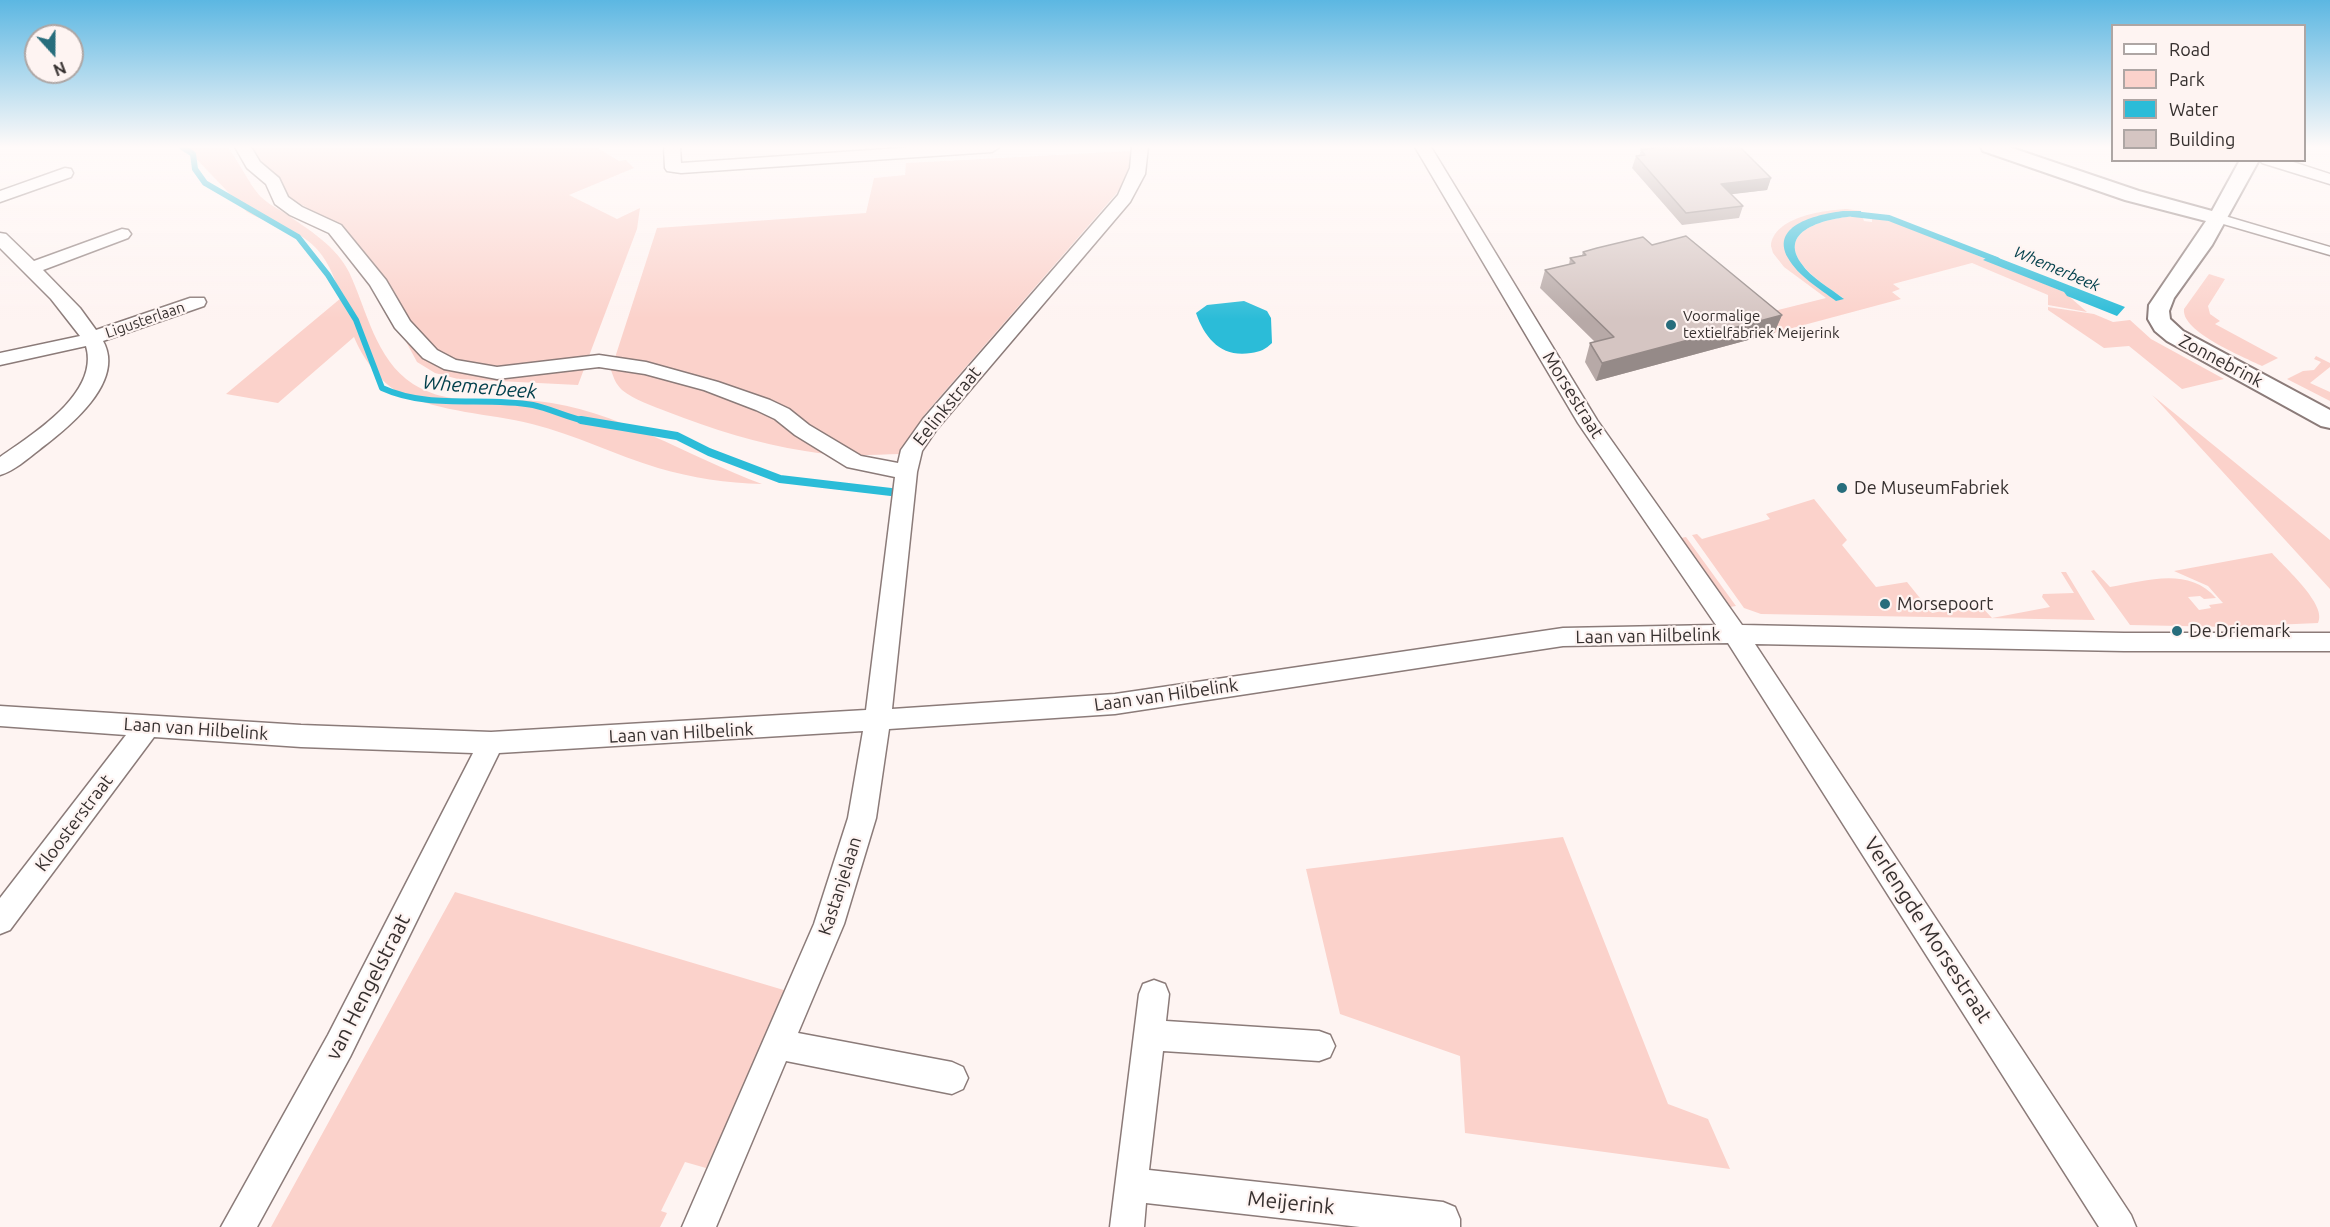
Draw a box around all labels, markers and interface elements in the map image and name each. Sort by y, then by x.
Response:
north arrow [24,24,84,84]
legend [2111,24,2306,162]
text: Road [2169,39,2211,59]
text: N [51,58,69,79]
text: Park [2169,69,2205,89]
text: Water [2169,99,2218,119]
text: Building [2169,129,2235,149]
water label: Whemerbeek [2011,242,2103,296]
street label: Ligusterlaan [103,298,187,342]
place label: Voormalige textielfabriek Meijerink [1683,307,1840,342]
marker: Voormalige textielfabriek Meijerink [1664,318,1678,332]
street label: Zonnebrink [2175,330,2267,392]
street label: Morsestraat [1538,348,1608,442]
street label: Eelinkstraat [908,362,986,450]
water label: Whemerbeek [422,370,538,404]
place label: De MuseumFabriek [1854,477,2009,499]
marker: De MuseumFabriek [1835,481,1849,495]
place label: Morsepoort [1897,593,1993,615]
marker: Morsepoort [1878,597,1892,611]
place label: De Driemark [2189,620,2290,642]
street label: Laan van Hilbelink [1575,624,1721,648]
marker: De Driemark [2170,624,2184,638]
street label: Laan van Hilbelink [1093,674,1239,716]
street label: Laan van Hilbelink [123,713,269,745]
street label: Laan van Hilbelink [608,718,754,748]
street label: Kloosterstraat [31,770,117,876]
street label: Verlengde Morsestraat [1859,832,1997,1028]
street label: Kastanjelaan [814,834,866,938]
street label: van Hengelstraat [320,910,416,1064]
street label: Meijerink [1246,1186,1336,1220]

